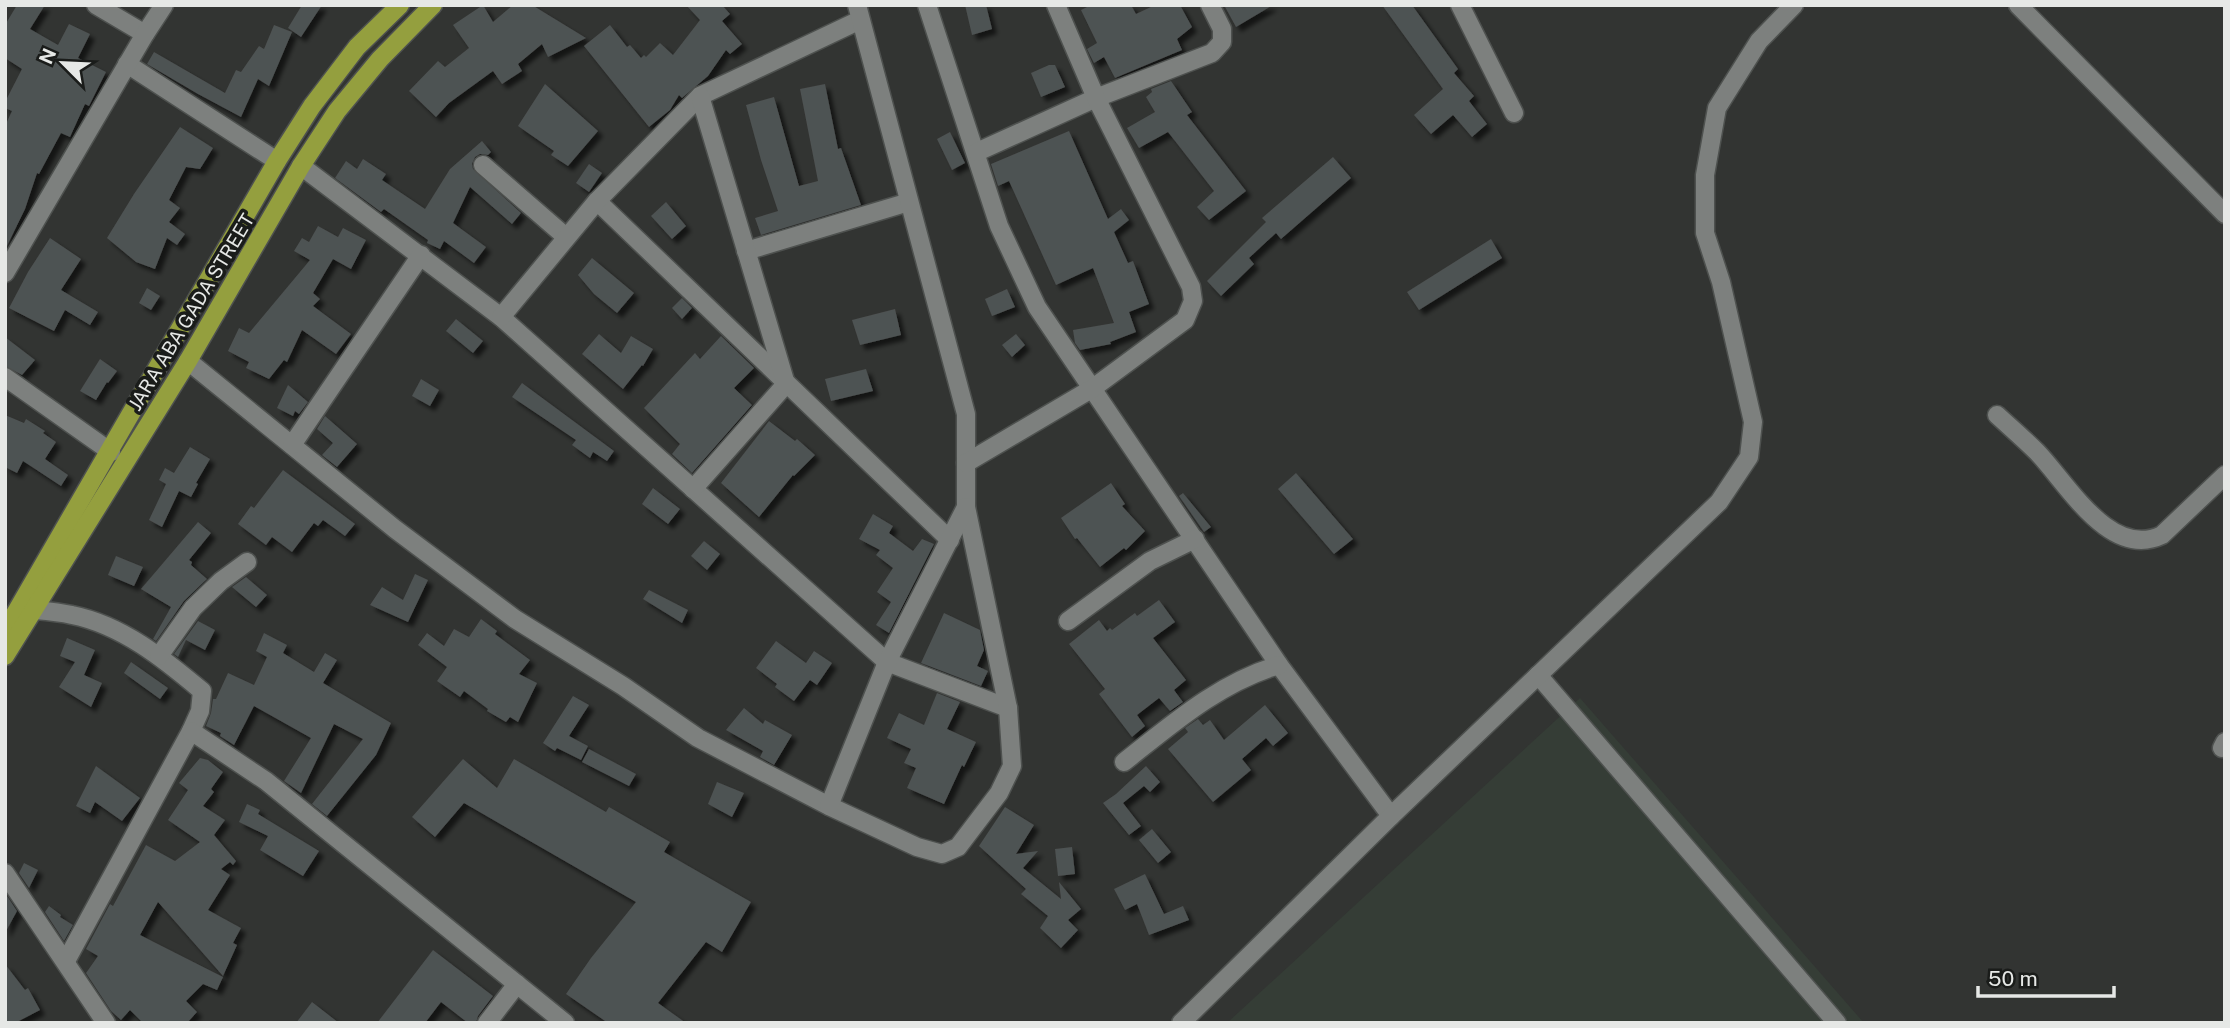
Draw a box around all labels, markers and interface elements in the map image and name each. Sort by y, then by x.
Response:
north arrow [28,28,98,98]
text: N [34,45,61,67]
street label: JARA ABA GADA STREET [123,210,259,414]
scale bar [1978,954,2114,998]
text: 50 m [1988,966,2038,991]

